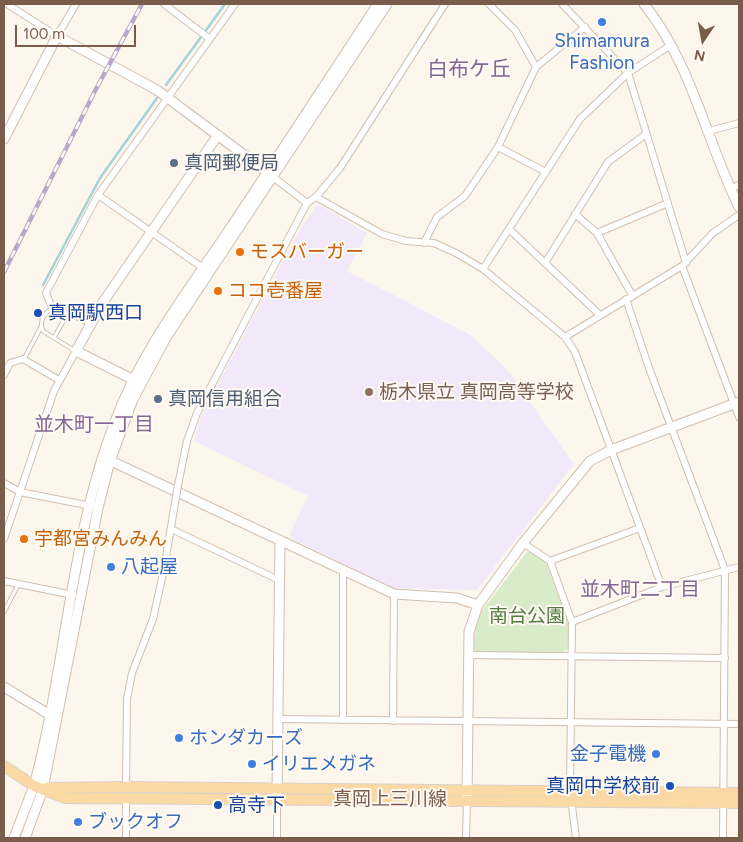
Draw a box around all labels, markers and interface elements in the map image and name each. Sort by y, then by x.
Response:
scale bar [18,15,139,47]
north arrow [678,15,728,65]
marker: Shimamura Fashion [596,16,608,28]
text: 100 m [23,25,65,43]
place label: Shimamura Fashion [554,30,650,74]
text: N [693,46,707,65]
district label: 白布ケ丘 [427,57,511,83]
place label: 真岡郵便局 [184,152,279,174]
marker: 真岡郵便局 [168,157,180,169]
place label: モスバーガー [250,241,364,263]
marker: モスバーガー [234,246,246,258]
place label: ココ壱番屋 [228,280,323,302]
marker: ココ壱番屋 [212,285,224,297]
place label: 真岡駅西口 [48,302,143,324]
marker: 真岡駅西口 [32,307,44,319]
place label: 栃木県立 真岡高等学校 [379,381,574,403]
marker: 栃木県立 真岡高等学校 [363,386,375,398]
place label: 真岡信用組合 [168,388,282,410]
marker: 真岡信用組合 [152,393,164,405]
district label: 並木町一丁目 [34,413,154,437]
place label: 宇都宮みんみん [34,528,167,550]
marker: 宇都宮みんみん [18,533,30,545]
place label: 八起屋 [121,556,178,578]
marker: 八起屋 [105,561,117,573]
district label: 並木町二丁目 [580,578,700,602]
park label: 南台公園 [489,605,565,627]
place label: ホンダカーズ [189,727,303,749]
marker: ホンダカーズ [173,732,185,744]
place label: 金子電機 [570,743,646,765]
marker: 金子電機 [650,748,662,760]
place label: イリエメガネ [262,753,376,775]
marker: イリエメガネ [246,758,258,770]
place label: 真岡中学校前 [546,775,660,797]
marker: 真岡中学校前 [664,780,676,792]
street label: 真岡上三川線 [333,788,447,810]
place label: 高寺下 [228,794,285,816]
marker: 高寺下 [212,799,224,811]
place label: ブックオフ [88,811,183,833]
marker: ブックオフ [72,816,84,828]

